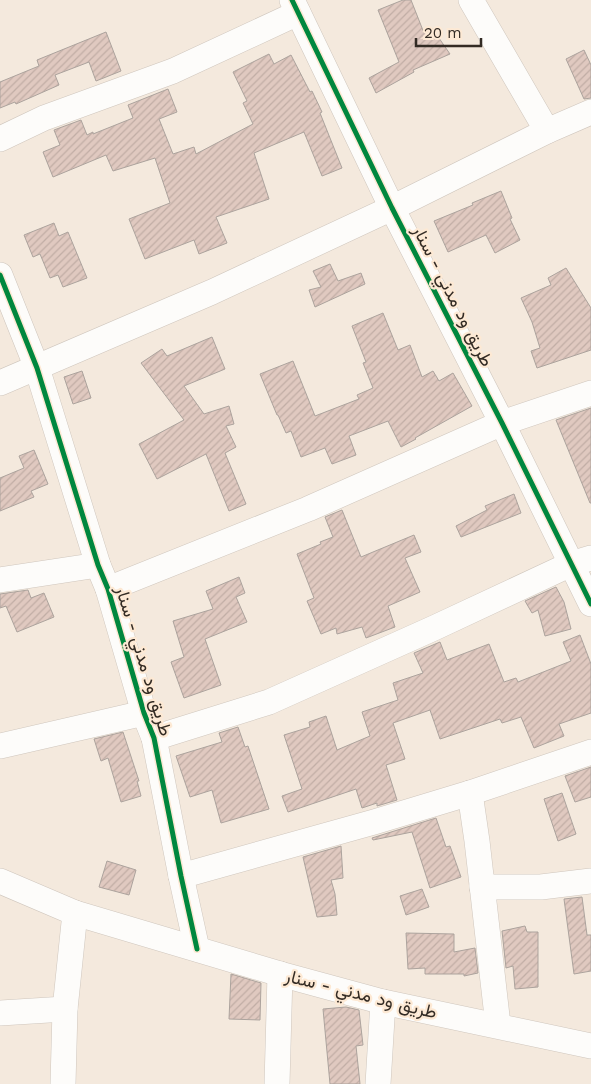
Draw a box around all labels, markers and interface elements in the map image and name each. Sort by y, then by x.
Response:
scale bar [416,15,481,47]
text: 20 m [424,24,462,42]
street label: طريق ود مدني - سنار [404,221,498,372]
street label: طريق ود مدني - سنار [107,582,177,740]
street label: طريق ود مدني - سنار [281,964,439,1027]

